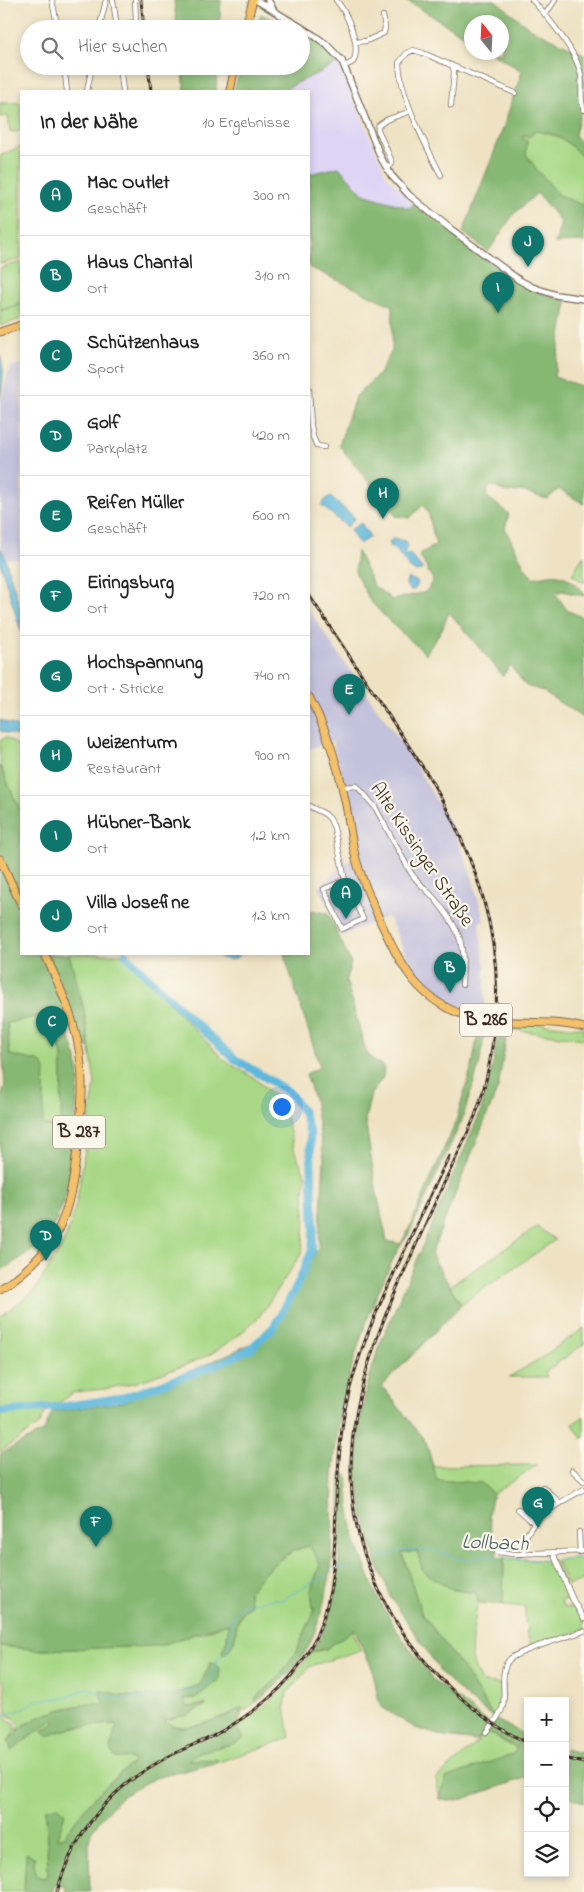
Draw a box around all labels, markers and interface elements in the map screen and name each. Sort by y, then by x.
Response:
north arrow [464,15,509,60]
search box [20,20,310,75]
icon: search [38,34,66,62]
text: Hier suchen [78,34,167,61]
text: In der Nähe [40,108,138,138]
text: 10 Ergebnisse [202,111,290,135]
text: Mac Outlet [87,170,170,197]
text: A [51,184,61,208]
text: 300 m [253,184,290,208]
text: Geschäft [87,197,147,221]
pin: J [512,226,544,267]
text: Haus Chantal [87,250,192,277]
text: B [51,264,61,288]
text: 310 m [255,264,290,288]
pin: I [482,272,514,313]
text: Ort [87,277,108,301]
text: Schützenhaus [87,330,199,357]
text: C [52,344,60,368]
text: 360 m [253,344,290,368]
text: Sport [87,357,125,381]
text: Golf [87,410,120,437]
text: D [50,424,62,448]
text: 420 m [252,424,290,448]
text: Parkplatz [87,437,148,461]
pin: H [367,478,399,519]
text: Reifen Müller [87,490,184,517]
text: E [51,504,61,528]
text: 600 m [253,504,290,528]
text: Geschäft [87,517,147,541]
text: Eiringsburg [87,570,174,597]
text: F [51,584,61,608]
text: 720 m [252,584,290,608]
text: Ort [87,597,108,621]
text: Hochspannung [87,650,203,677]
text: G [51,664,61,688]
text: 740 m [253,664,290,688]
pin: E [333,674,365,715]
text: Ort · Stricke [87,677,164,701]
text: Weizenturm [87,730,177,757]
text: H [51,744,61,768]
text: 900 m [255,744,290,768]
text: Restaurant [87,757,161,781]
street label: Alte Kissinger Straße [361,777,480,934]
text: Hübner-Bank [87,810,191,837]
text: I [54,824,58,848]
text: 1.2 km [250,824,290,848]
text: Ort [87,837,108,861]
pin: A [330,878,362,919]
text: Villa Josefine [87,890,189,917]
text: J [52,904,60,928]
text: 1.3 km [252,904,290,928]
text: Ort [87,917,108,941]
pin: B [434,952,466,993]
road number: B 286 [460,1004,512,1036]
pin: C [36,1006,68,1047]
your location [269,1094,295,1120]
road number: B 287 [53,1116,105,1148]
pin: D [30,1220,62,1261]
pin: G [522,1487,554,1528]
pin: F [80,1506,112,1547]
water label: Lollbach [461,1528,530,1560]
map controls [524,1697,569,1877]
button: + [524,1697,569,1742]
button: − [524,1742,569,1787]
button: locate [524,1787,569,1832]
button: layers [524,1832,569,1877]

